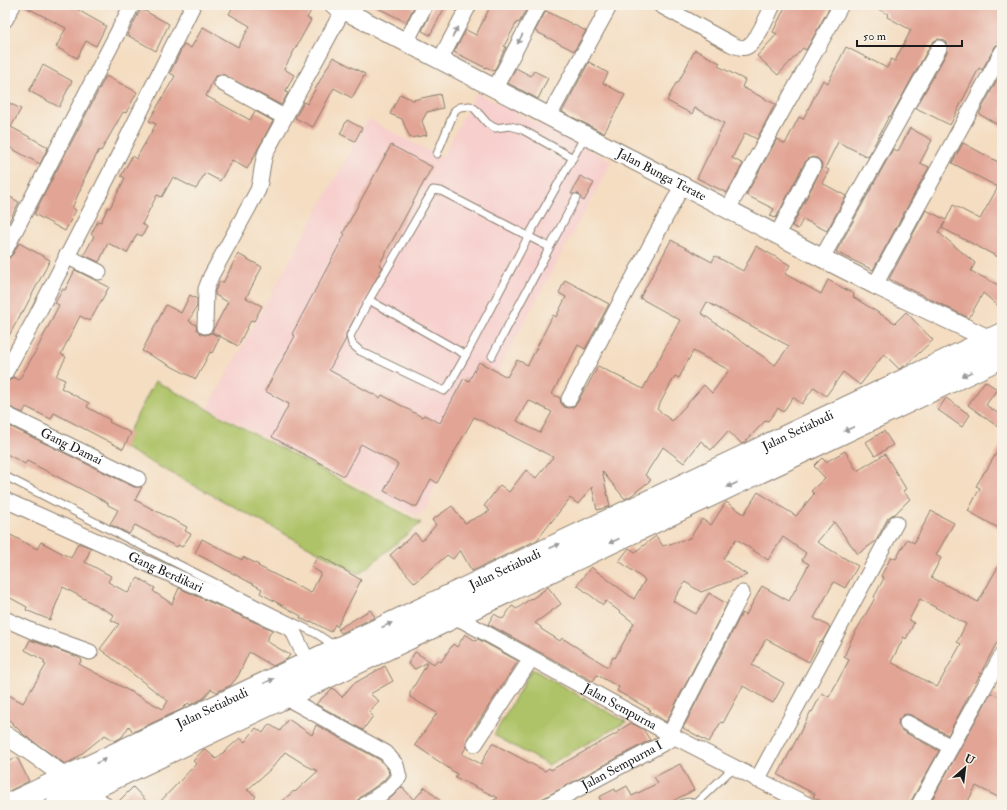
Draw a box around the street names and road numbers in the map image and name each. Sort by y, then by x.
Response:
street label: Jalan Bunga Terate [613,145,709,205]
street label: Jalan Setiabudi [759,407,837,455]
street label: Gang Damai [38,425,106,469]
street label: Jalan Setiabudi [466,546,544,594]
street label: Gang Berdikari [126,548,206,596]
street label: Jalan Sempurna [580,680,660,734]
street label: Jalan Setiabudi [173,684,251,732]
street label: Jalan Sempurna I [578,737,665,794]

